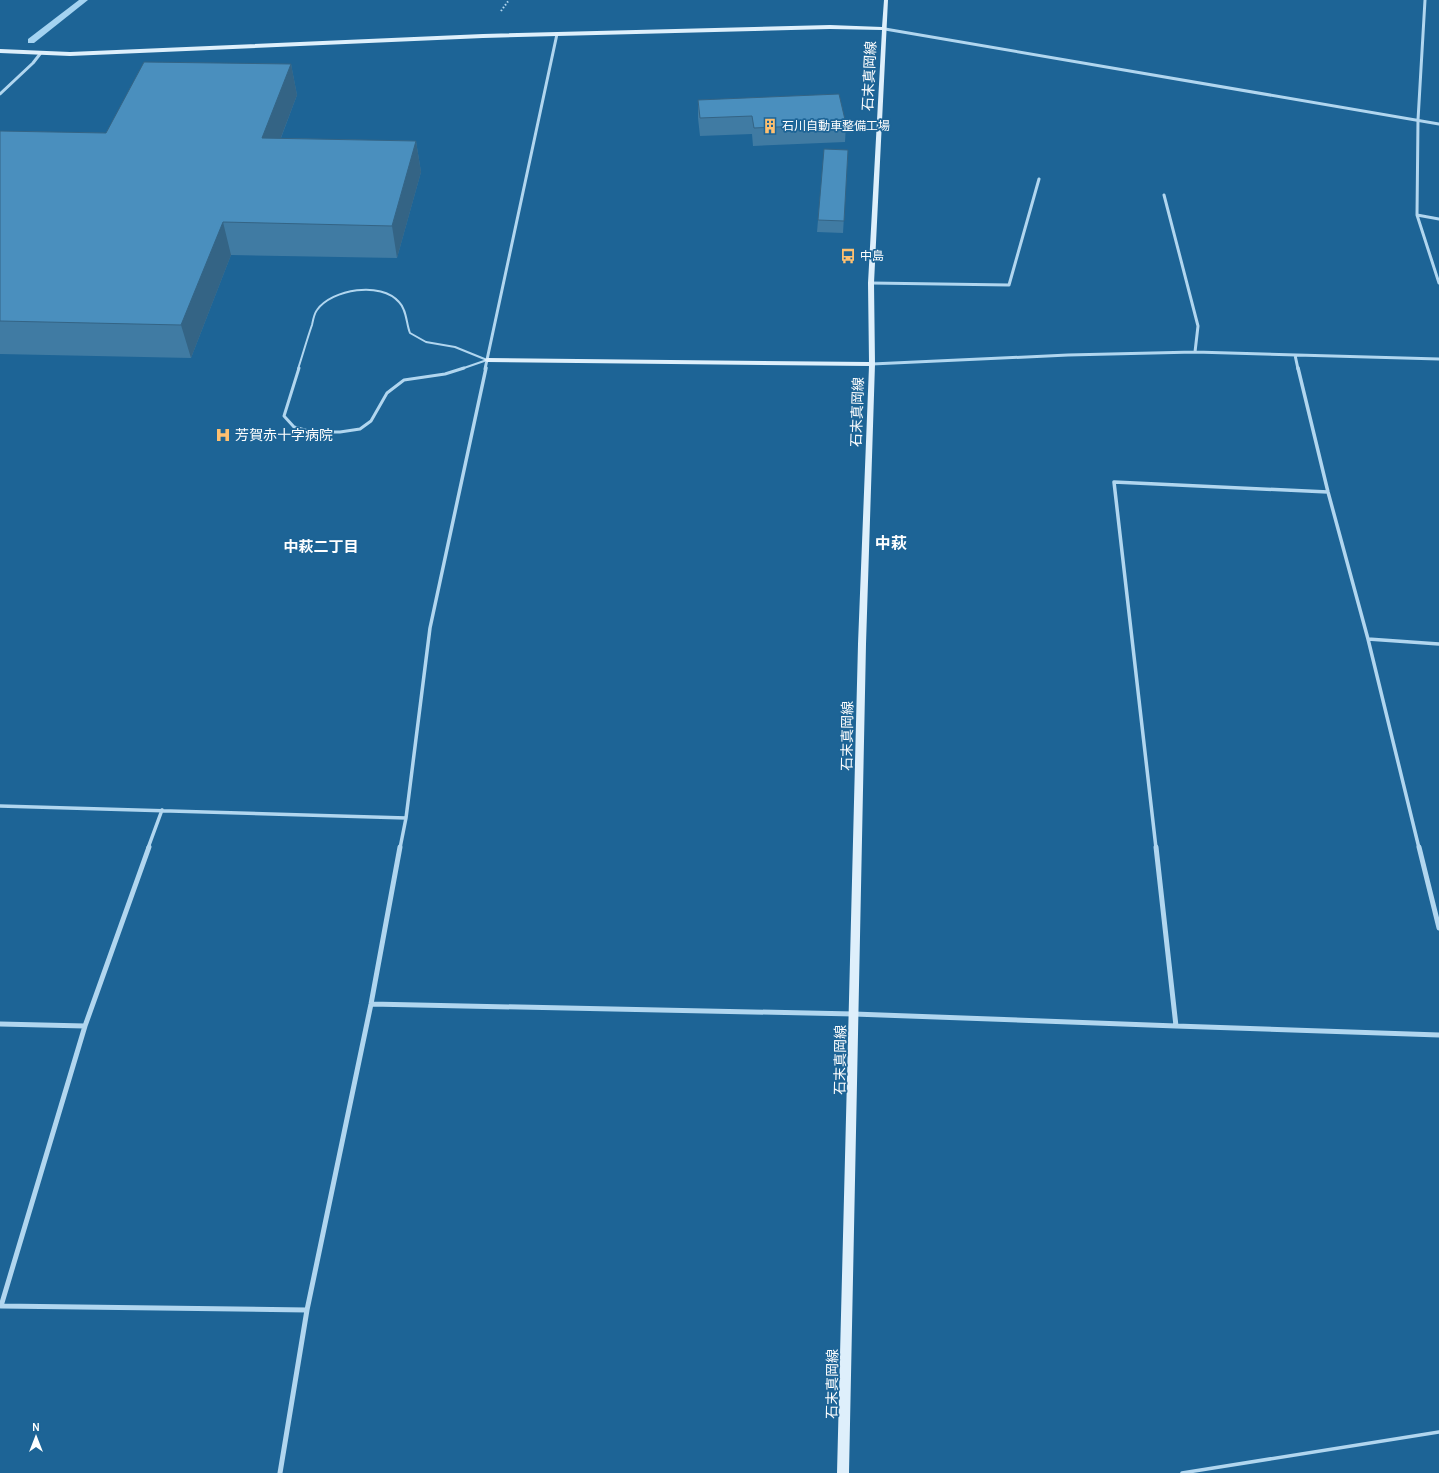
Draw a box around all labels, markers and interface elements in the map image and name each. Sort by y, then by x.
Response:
street label: 石末真岡線 [859,41,880,111]
building icon: 石川自動車整備工場 [761,117,779,135]
place label: 石川自動車整備工場 [782,119,890,133]
bus stop icon: 中島 [839,247,857,265]
place label: 中島 [860,249,884,263]
street label: 石末真岡線 [848,377,867,447]
hospital icon: 芳賀赤十字病院 [214,426,232,444]
place label: 芳賀赤十字病院 [235,427,333,444]
district label: 中萩 [875,534,907,553]
district label: 中萩二丁目 [283,538,359,556]
street label: 石末真岡線 [838,701,857,771]
street label: 石末真岡線 [831,1025,850,1095]
street label: 石末真岡線 [823,1349,842,1419]
north arrow [16,1417,56,1457]
text: N [32,1421,40,1434]

